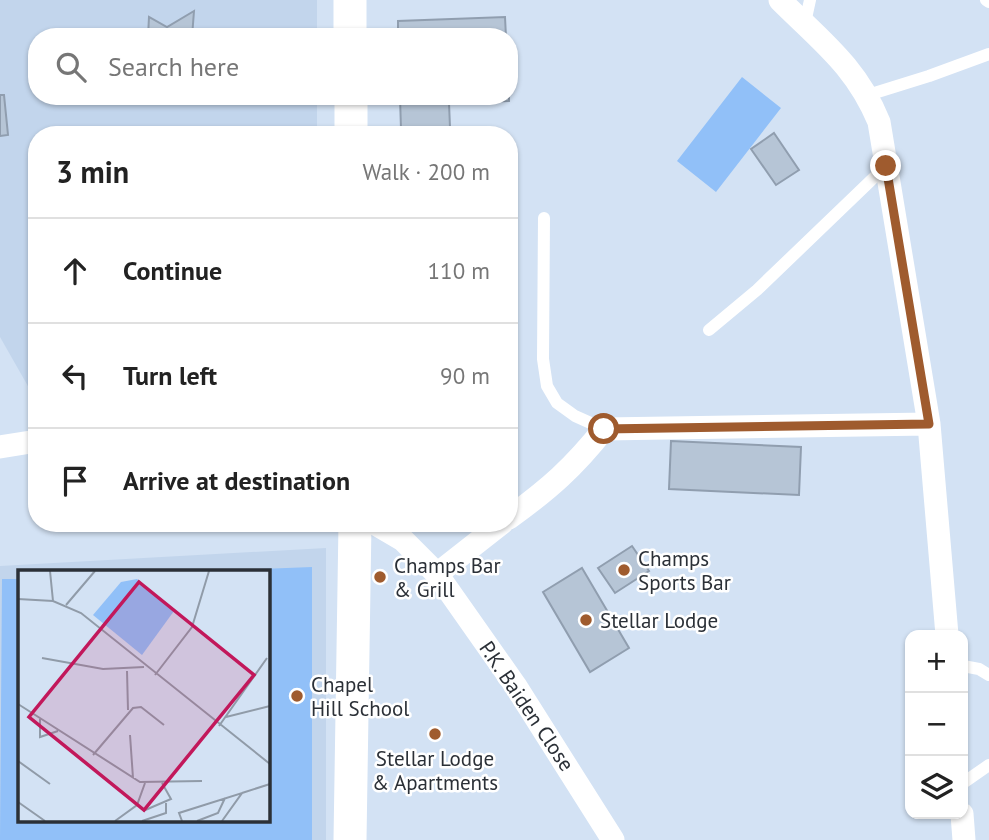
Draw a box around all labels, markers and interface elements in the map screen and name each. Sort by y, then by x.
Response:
search box [28,28,518,105]
icon: search [52,48,90,86]
text: Search here [108,50,239,83]
route end [870,150,901,181]
text: 3 min [56,152,129,191]
text: Walk · 200 m [363,157,490,186]
icon: ahead [56,252,94,290]
text: Continue [123,254,222,287]
text: 110 m [428,256,490,285]
icon: left [56,357,94,395]
text: Turn left [123,359,217,392]
text: 90 m [440,361,490,390]
route start [588,413,619,444]
icon: arrive [56,462,94,500]
text: Arrive at destination [123,464,350,497]
place label: Champs Sports Bar [638,545,731,596]
place label: Champs Bar & Grill [394,552,501,603]
marker: Champs Sports Bar [616,562,632,578]
marker: Champs Bar & Grill [372,569,388,585]
inset map [18,570,270,822]
place label: Stellar Lodge [600,607,718,634]
marker: Stellar Lodge [578,612,594,628]
map controls [905,630,968,819]
button: + [905,630,968,693]
street label: P.K. Baiden Close [474,636,580,776]
place label: Chapel Hill School [311,671,409,722]
marker: Chapel Hill School [289,688,305,704]
button: − [905,693,968,756]
marker: Stellar Lodge & Apartments [427,726,443,742]
place label: Stellar Lodge & Apartments [372,745,498,796]
button: layers [905,756,968,819]

